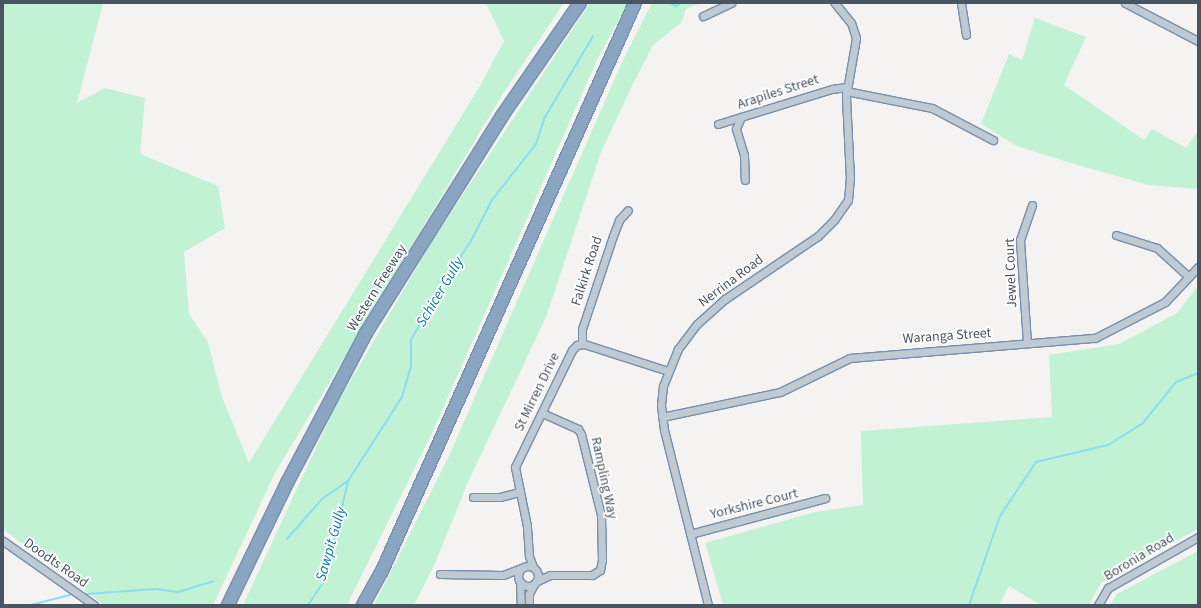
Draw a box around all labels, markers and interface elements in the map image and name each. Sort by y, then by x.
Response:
street label: Arapiles Street [735,71,821,113]
street label: Falkirk Road [568,234,606,308]
street label: Jewel Court [1001,238,1021,308]
street label: Western Freeway [344,241,410,335]
street label: Nerrina Road [695,251,767,311]
water label: Schicer Gully [412,254,468,330]
street label: Waranga Street [902,325,992,347]
street label: St Mirren Drive [511,350,563,434]
street label: Rampling Way [587,436,621,520]
street label: Yorkshire Court [708,485,800,523]
water label: Sawpit Gully [312,505,350,583]
street label: Boronia Road [1101,529,1177,585]
street label: Doodts Road [21,535,91,591]

